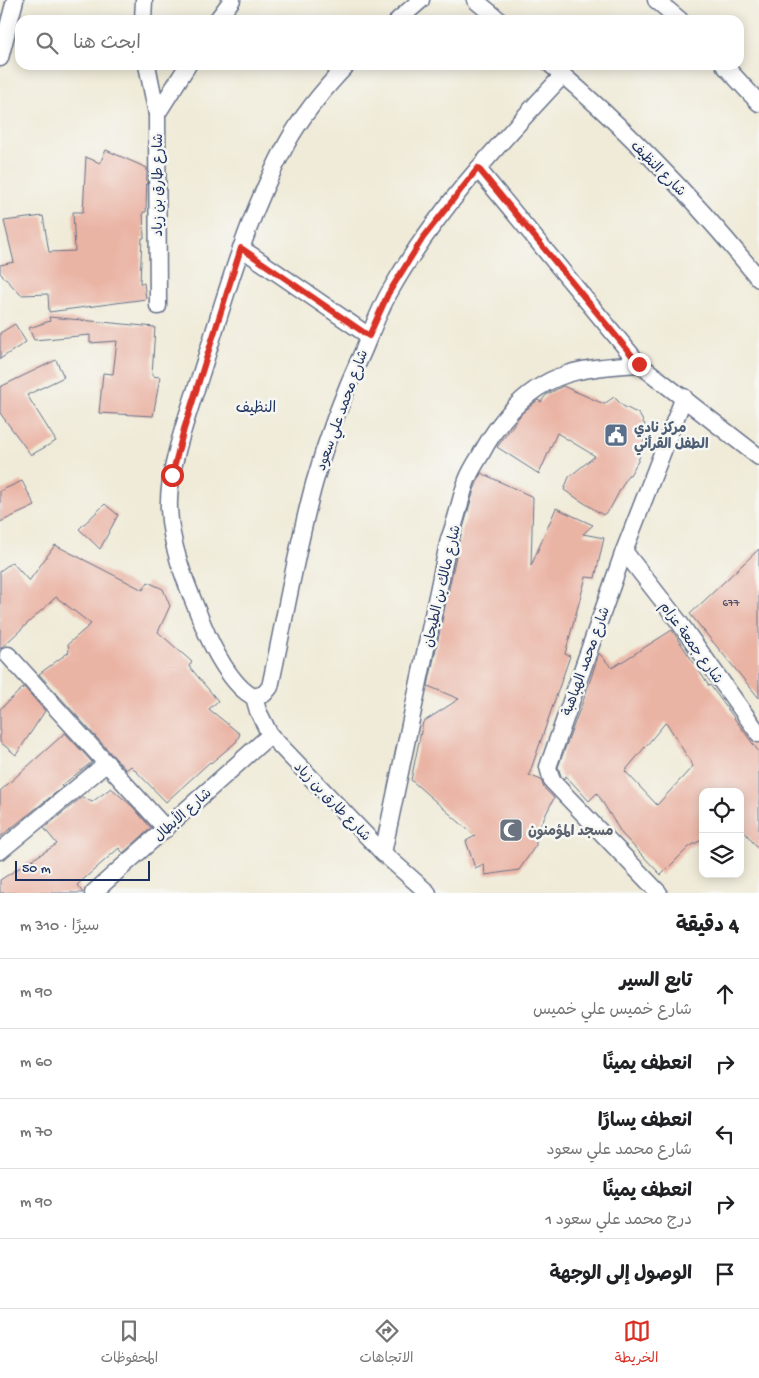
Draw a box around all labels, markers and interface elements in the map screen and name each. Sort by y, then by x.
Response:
search box [15,15,744,70]
icon: search [33,29,61,57]
text: ابحث هنا [73,33,141,56]
street label: شارع طارق بن زياد [151,133,168,237]
street label: شارع النظيف [626,139,688,201]
street label: شارع محمد علي سعود [314,348,375,474]
route end [628,353,651,376]
district label: النظيف [236,400,276,418]
place label: مركز نادي الطفل القرأني [634,421,709,456]
public building icon: مركز نادي الطفل القرأني [603,422,629,448]
route start [161,464,184,487]
street label: شارع مالك بن الطيحان [421,524,466,649]
house number: 677 [722,598,740,610]
street label: شارع جمعة عزام [655,599,725,688]
street label: شارع محمد الهباهبة [560,605,615,719]
street label: شارع طارق بن زياد [289,760,373,846]
street label: شارع الأبطال [149,783,216,846]
map controls [699,788,744,878]
button: locate [699,788,744,833]
mosque icon: مسجد المؤمنون [498,817,524,843]
place label: مسجد المؤمنون [528,824,613,841]
button: layers [699,833,744,878]
scale bar [15,858,150,881]
text: 50 m [22,861,51,878]
text: 4 دقيقة [676,915,739,940]
text: سيرًا · 310 m [20,918,99,937]
text: تابع السير [620,971,692,994]
icon: ahead [711,980,739,1008]
text: 90 m [20,984,52,1003]
text: شارع خميس علي خميس [533,1002,692,1021]
icon: right [711,1050,739,1078]
text: 60 m [20,1054,52,1073]
text: انعطف يمينًا [603,1054,692,1077]
text: انعطف يسارًا [598,1111,692,1134]
icon: left [711,1120,739,1148]
text: 70 m [20,1124,53,1143]
text: شارع محمد علي سعود [546,1142,692,1161]
text: انعطف يمينًا [603,1181,692,1204]
icon: right [711,1190,739,1218]
text: 90 m [20,1194,52,1213]
text: درج محمد علي سعود 1 [546,1212,692,1231]
icon: arrive [711,1260,739,1288]
text: الوصول إلى الوجهة [549,1264,692,1287]
tab: المحفوظات [101,1317,158,1370]
tab: الاتجاهات [359,1317,414,1370]
tab: الخريطة [615,1317,658,1370]

